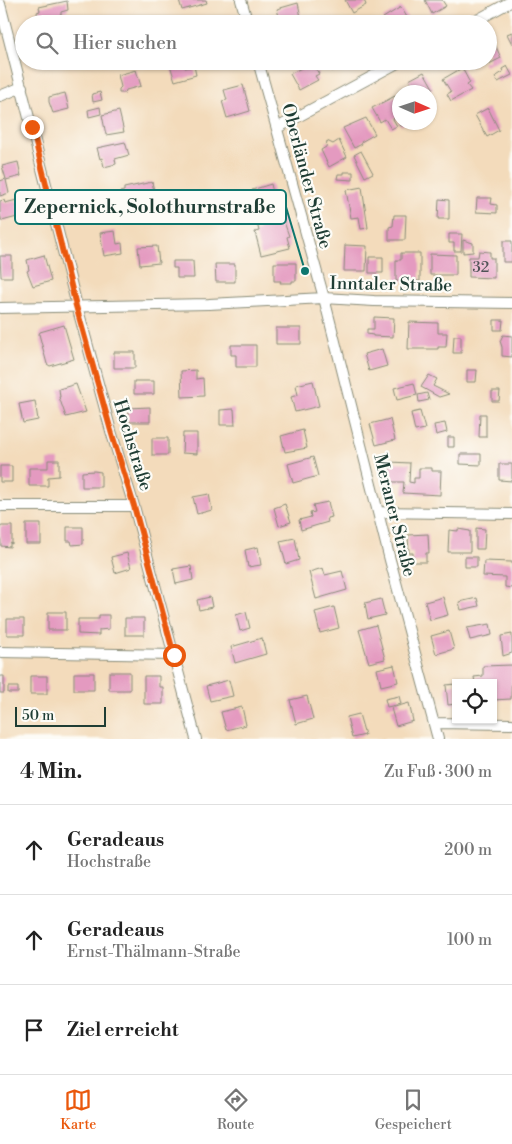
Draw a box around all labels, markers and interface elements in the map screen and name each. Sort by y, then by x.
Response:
search box [15,15,497,70]
icon: search [33,29,61,57]
text: Hier suchen [73,31,177,55]
north arrow [392,85,437,130]
street label: Oberländer Straße [276,101,337,251]
route end [21,116,44,139]
callout: Zepernick, Solothurnstraße [15,190,286,224]
text: Zepernick, Solothurnstraße [24,195,276,219]
house number: 32 [473,258,489,277]
street label: Inntaler Straße [329,272,453,297]
street label: Hochstraße [108,397,157,494]
street label: Meraner Straße [368,451,421,579]
route start [163,644,186,667]
map controls [452,679,497,724]
button: locate [452,679,497,724]
scale bar [15,704,106,727]
text: 50 m [22,707,54,725]
text: 4 Min. [20,759,82,785]
text: Zu Fuß · 300 m [384,762,492,782]
text: Geradeaus [67,828,164,852]
icon: ahead [20,836,48,864]
text: 200 m [444,840,492,860]
text: Hochstraße [67,852,151,872]
text: Geradeaus [67,918,164,942]
icon: ahead [20,926,48,954]
text: 100 m [447,930,492,950]
text: Ernst-Thälmann-Straße [67,942,241,962]
icon: arrive [20,1016,48,1044]
text: Ziel erreicht [67,1018,178,1042]
tab: Karte [60,1086,96,1134]
tab: Route [217,1086,254,1134]
tab: Gespeichert [375,1086,452,1134]

